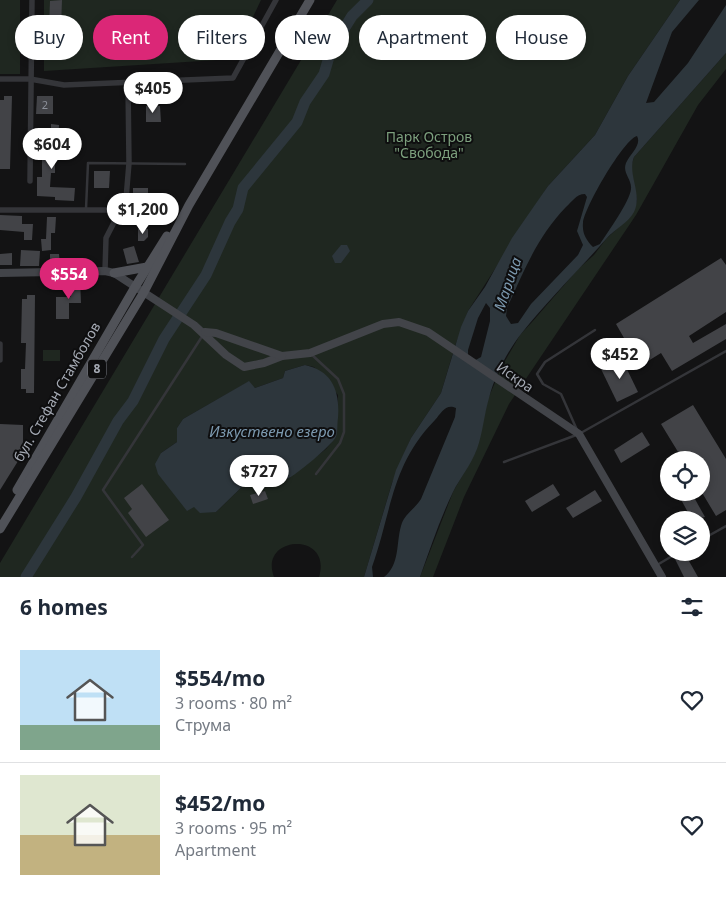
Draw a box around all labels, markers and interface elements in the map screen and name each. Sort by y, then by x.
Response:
chip: Buy [15,15,83,60]
chip: Rent [93,15,168,60]
chip: Filters [178,15,265,60]
chip: New [275,15,349,60]
chip: Apartment [359,15,486,60]
chip: House [496,15,586,60]
pin: $405 [123,72,183,114]
text: $405 [135,77,171,99]
house number: 2 [42,97,48,112]
park label: Парк Остров "Свобода" [386,127,472,162]
pin: $604 [22,128,82,170]
text: $604 [34,133,70,155]
pin: $1,200 [102,192,184,235]
text: $1,200 [118,198,168,220]
water label: Марица [489,254,526,313]
pin: $554 [39,258,99,300]
text: $554 [51,263,87,285]
street label: бул. Стефан Стамболов [9,318,104,465]
pin: $452 [590,338,650,380]
text: $452 [602,343,638,365]
street label: Искра [493,357,538,396]
road number: 8 [88,359,106,378]
water label: Изкуствено езеро [209,421,335,441]
map controls [660,451,710,561]
button: locate [660,451,710,501]
pin: $727 [229,454,289,497]
text: $727 [241,460,277,482]
button: layers [660,511,710,561]
text: 6 homes [20,593,108,621]
icon: filters [678,593,706,621]
text: $554/mo [175,664,265,692]
icon: home [60,670,120,730]
icon: heart [678,686,706,714]
text: 3 rooms · 80 m² [175,692,292,714]
text: Струма [175,714,231,736]
text: $452/mo [175,789,265,817]
icon: home [60,795,120,855]
icon: heart [678,811,706,839]
text: 3 rooms · 95 m² [175,817,292,839]
text: Apartment [175,839,256,861]

